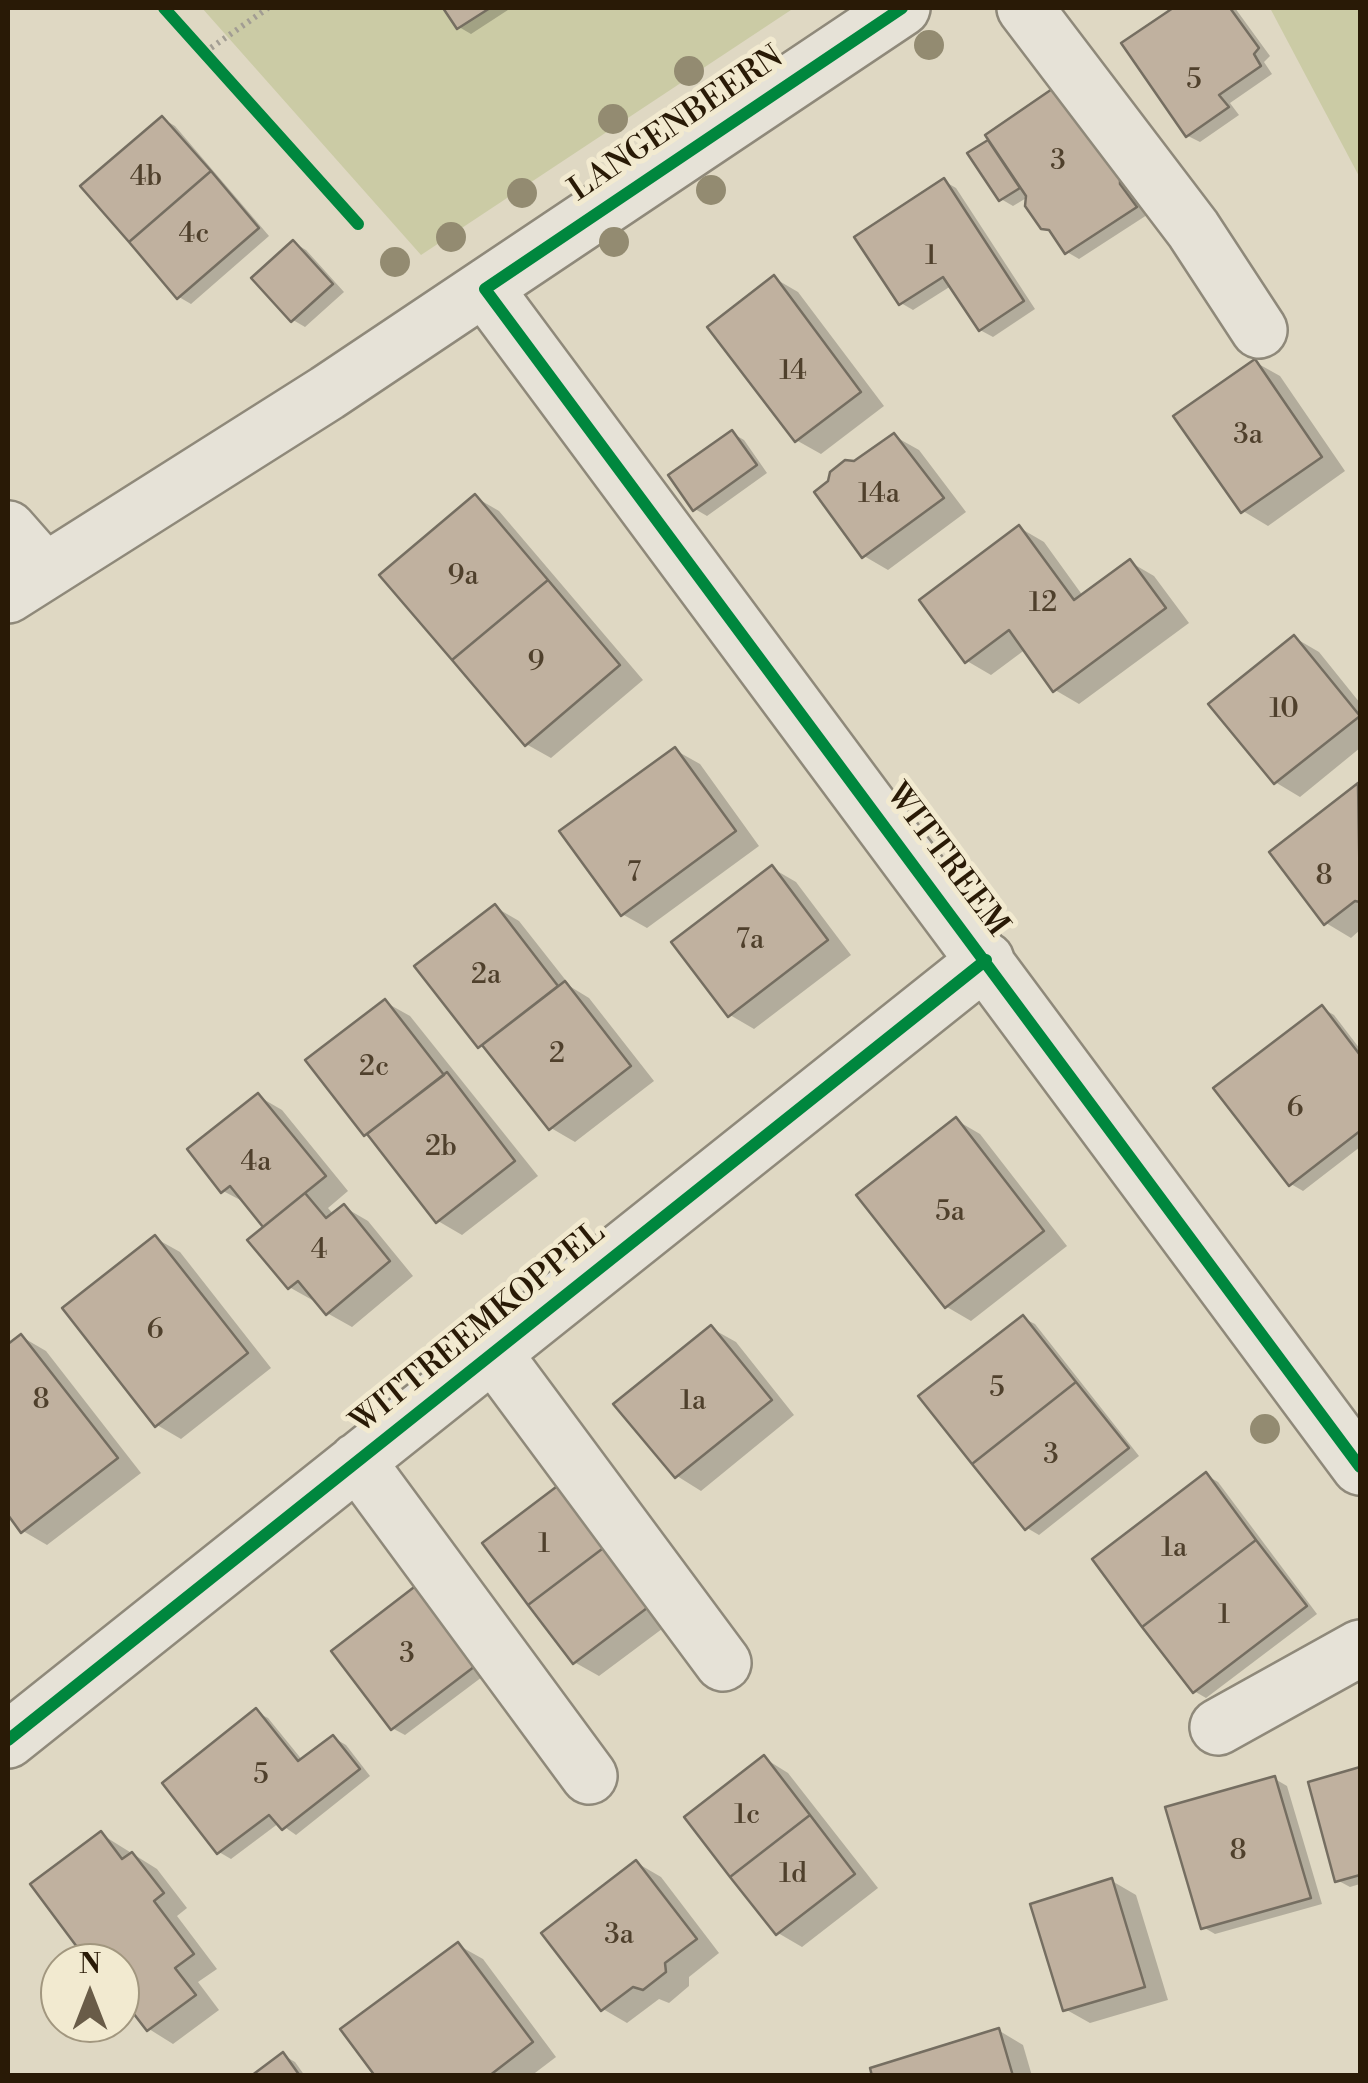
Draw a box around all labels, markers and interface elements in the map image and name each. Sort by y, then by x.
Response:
street label: LANGENBEERN [563,39,791,211]
house number: 5 [1186,64,1202,98]
house number: 3 [1050,145,1066,179]
house number: 4b [130,161,162,195]
house number: 4c [179,218,209,252]
house number: 1 [925,240,937,274]
house number: 14 [779,355,807,389]
house number: 3a [1233,419,1263,453]
house number: 14a [858,478,900,512]
house number: 9a [447,560,479,594]
house number: 12 [1029,587,1057,621]
house number: 9 [528,646,544,680]
house number: 10 [1269,693,1299,727]
street label: WITTREEM [876,777,1016,945]
house number: 7 [627,857,641,891]
house number: 8 [1315,860,1333,894]
house number: 7a [736,924,764,958]
house number: 2a [471,959,501,993]
house number: 2 [549,1038,565,1072]
house number: 2c [359,1051,389,1085]
house number: 6 [1287,1092,1303,1126]
house number: 2b [425,1131,457,1165]
house number: 4a [241,1146,271,1180]
house number: 5a [935,1196,965,1230]
street label: WITTREEMKOPPEL [344,1215,614,1443]
house number: 4 [311,1234,327,1268]
house number: 6 [147,1314,163,1348]
house number: 5 [989,1372,1005,1406]
house number: 8 [32,1384,50,1418]
house number: 1a [680,1385,706,1419]
house number: 3 [1043,1439,1059,1473]
house number: 1 [538,1528,550,1562]
house number: 1a [1161,1532,1187,1566]
house number: 1 [1218,1599,1230,1633]
house number: 3 [399,1638,415,1672]
house number: 5 [253,1759,269,1793]
house number: 1c [734,1799,760,1833]
house number: 8 [1229,1835,1247,1869]
house number: 1d [779,1858,807,1892]
house number: 3a [604,1919,634,1953]
north arrow [40,1943,140,2043]
text: N [79,1947,101,1982]

